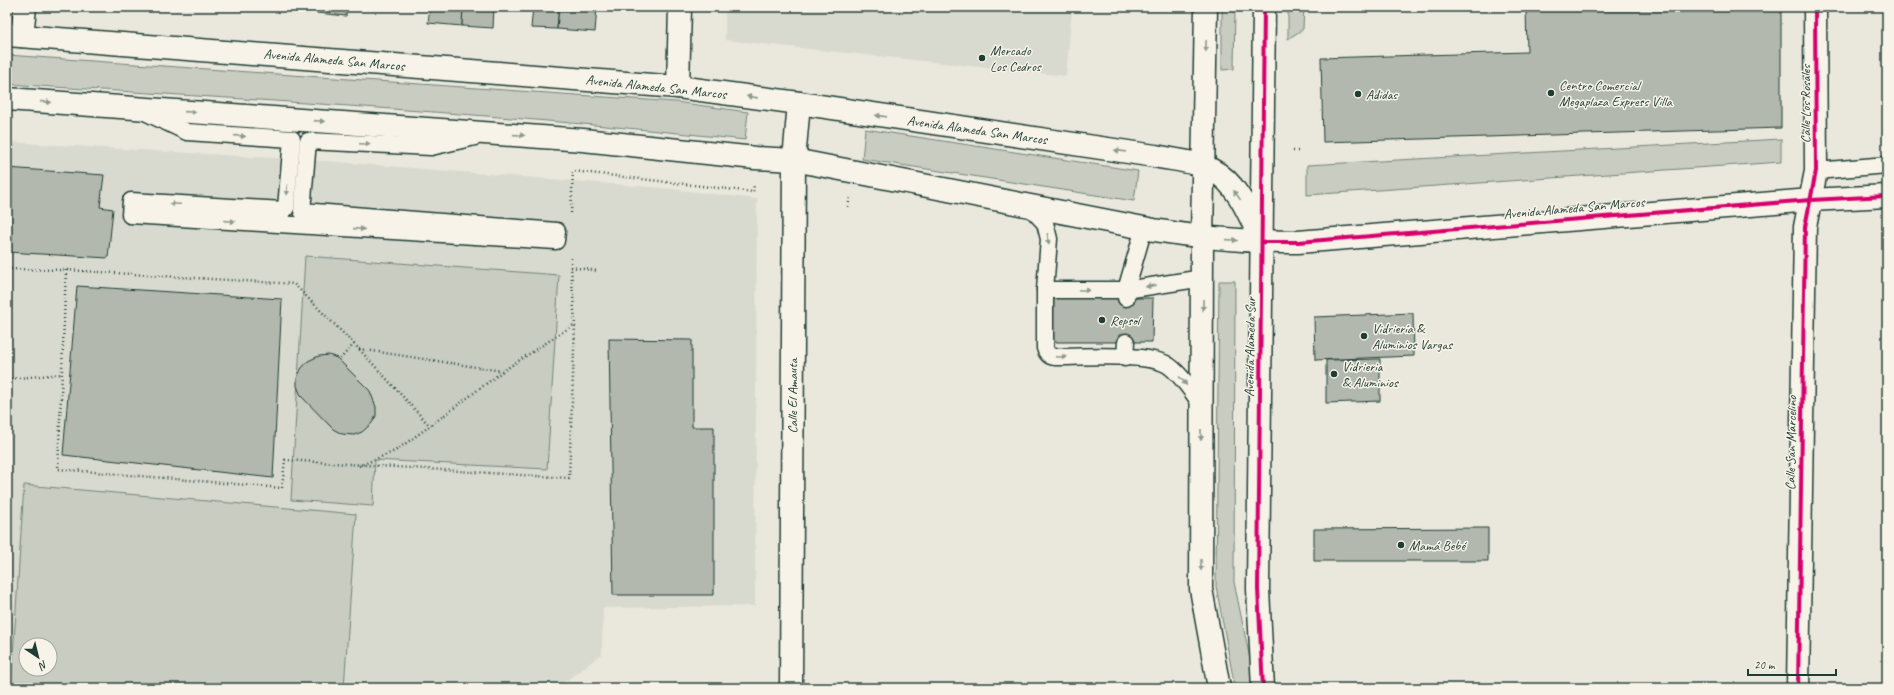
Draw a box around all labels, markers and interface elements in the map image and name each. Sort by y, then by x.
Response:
one-way arrow [1203,40,1209,53]
place label: Mercado Los Cedros [990,42,1042,75]
street label: Avenida Alameda San Marcos [263,45,406,75]
marker: Mercado Los Cedros [977,53,987,63]
street label: Calle Los Rosales [1797,64,1814,143]
street label: Avenida Alameda San Marcos [585,71,728,103]
place label: Centro Comercial Megaplaza Express Villa [1559,77,1673,110]
place label: Adidas [1366,86,1398,103]
marker: Centro Comercial Megaplaza Express Villa [1546,88,1556,98]
marker: Adidas [1353,89,1363,99]
one-way arrow [746,94,758,100]
one-way arrow [40,98,52,105]
one-way arrow [184,108,196,115]
street label: Avenida Alameda San Marcos [906,112,1049,148]
one-way arrow [875,113,887,119]
one-way arrow [313,118,325,125]
one-way arrow [234,132,246,139]
one-way arrow [513,132,525,139]
one-way arrow [359,141,372,147]
one-way arrow [1114,148,1127,154]
one-way arrow [284,184,291,196]
one-way arrow [1233,190,1241,201]
street label: Avenida Alameda San Marcos [1503,193,1646,223]
one-way arrow [169,200,181,207]
one-way arrow [224,217,236,224]
one-way arrow [353,226,366,232]
one-way arrow [1045,232,1051,245]
one-way arrow [1226,236,1238,243]
one-way arrow [1145,283,1157,289]
one-way arrow [1078,287,1091,293]
street label: Avenida Alameda Sur [1241,295,1259,397]
one-way arrow [1199,299,1206,311]
place label: Repsol [1110,312,1142,329]
marker: Repsol [1097,315,1107,325]
place label: Vidriería & Aluminios Vargas [1372,320,1453,353]
marker: Vidriería & Aluminios Vargas [1359,331,1369,341]
one-way arrow [1055,353,1067,360]
street label: Calle El Amauta [784,357,801,434]
place label: Vidrieria & Aluminios [1342,358,1399,391]
marker: Vidrieria & Aluminios [1329,369,1339,379]
one-way arrow [1178,375,1187,386]
street label: Calle San Marcelino [1782,395,1800,490]
one-way arrow [1198,429,1204,442]
place label: Mamá Bebé [1409,537,1467,554]
marker: Mamá Bebé [1396,540,1406,550]
one-way arrow [1198,559,1204,572]
north arrow [18,637,58,677]
scale bar [1748,651,1836,677]
text: 20 m [1754,657,1776,673]
text: N [35,658,51,674]

